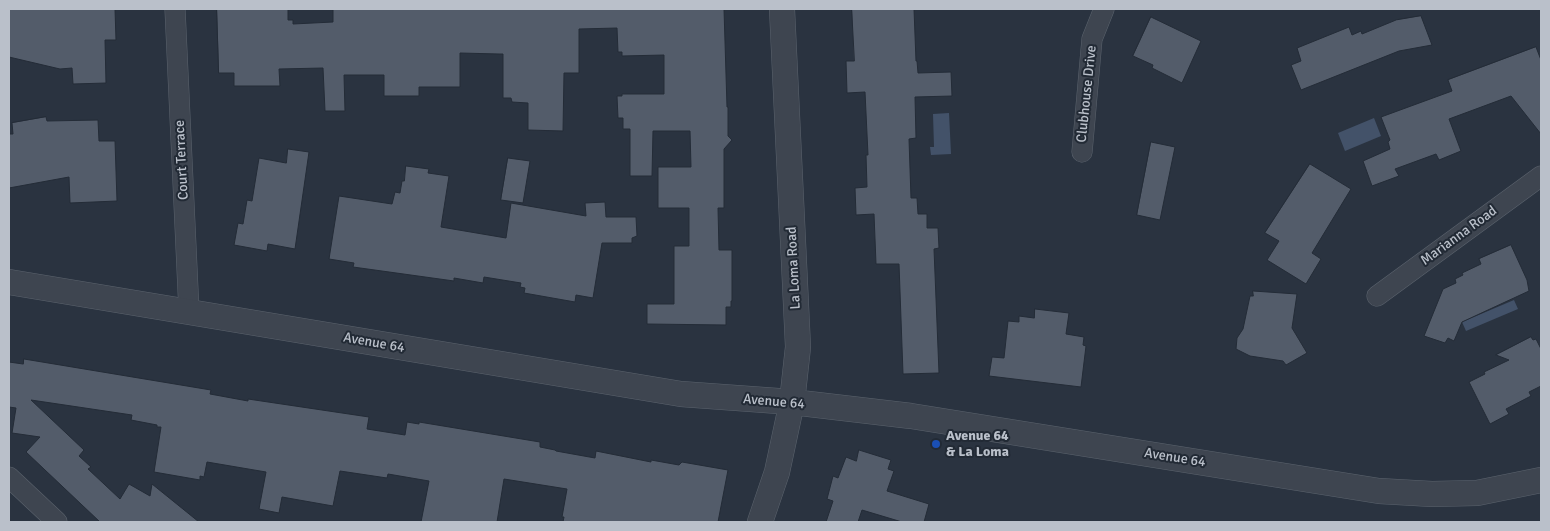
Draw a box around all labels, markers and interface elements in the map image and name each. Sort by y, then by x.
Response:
street label: Clubhouse Drive [1074,45,1100,143]
street label: Court Terrace [172,120,192,200]
street label: Marianna Road [1418,203,1500,269]
street label: La Loma Road [783,226,805,310]
street label: Avenue 64 [342,329,406,357]
street label: Avenue 64 [742,391,806,413]
place label: Avenue 64 & La Loma [946,428,1009,461]
marker: Avenue 64 & La Loma [930,438,942,450]
street label: Avenue 64 [1143,445,1207,471]

